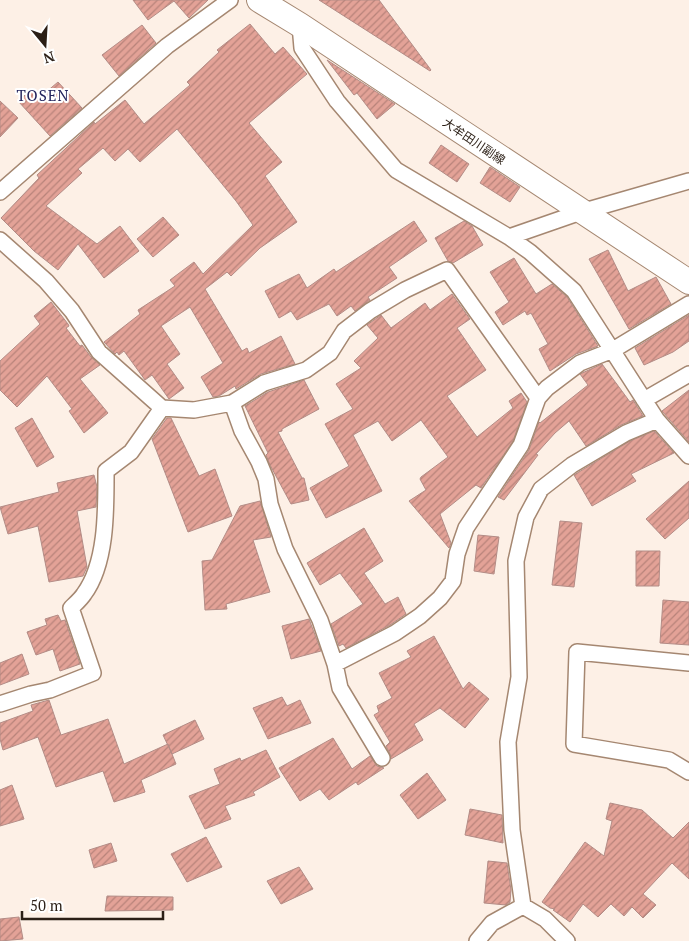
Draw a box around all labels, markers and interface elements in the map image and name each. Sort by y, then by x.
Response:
north arrow [20,20,70,70]
text: N [41,47,57,69]
district label: TOSEN [17,85,69,105]
street label: 大牟田川副線 [440,115,508,167]
scale bar [22,888,164,920]
text: 50 m [30,895,63,915]

